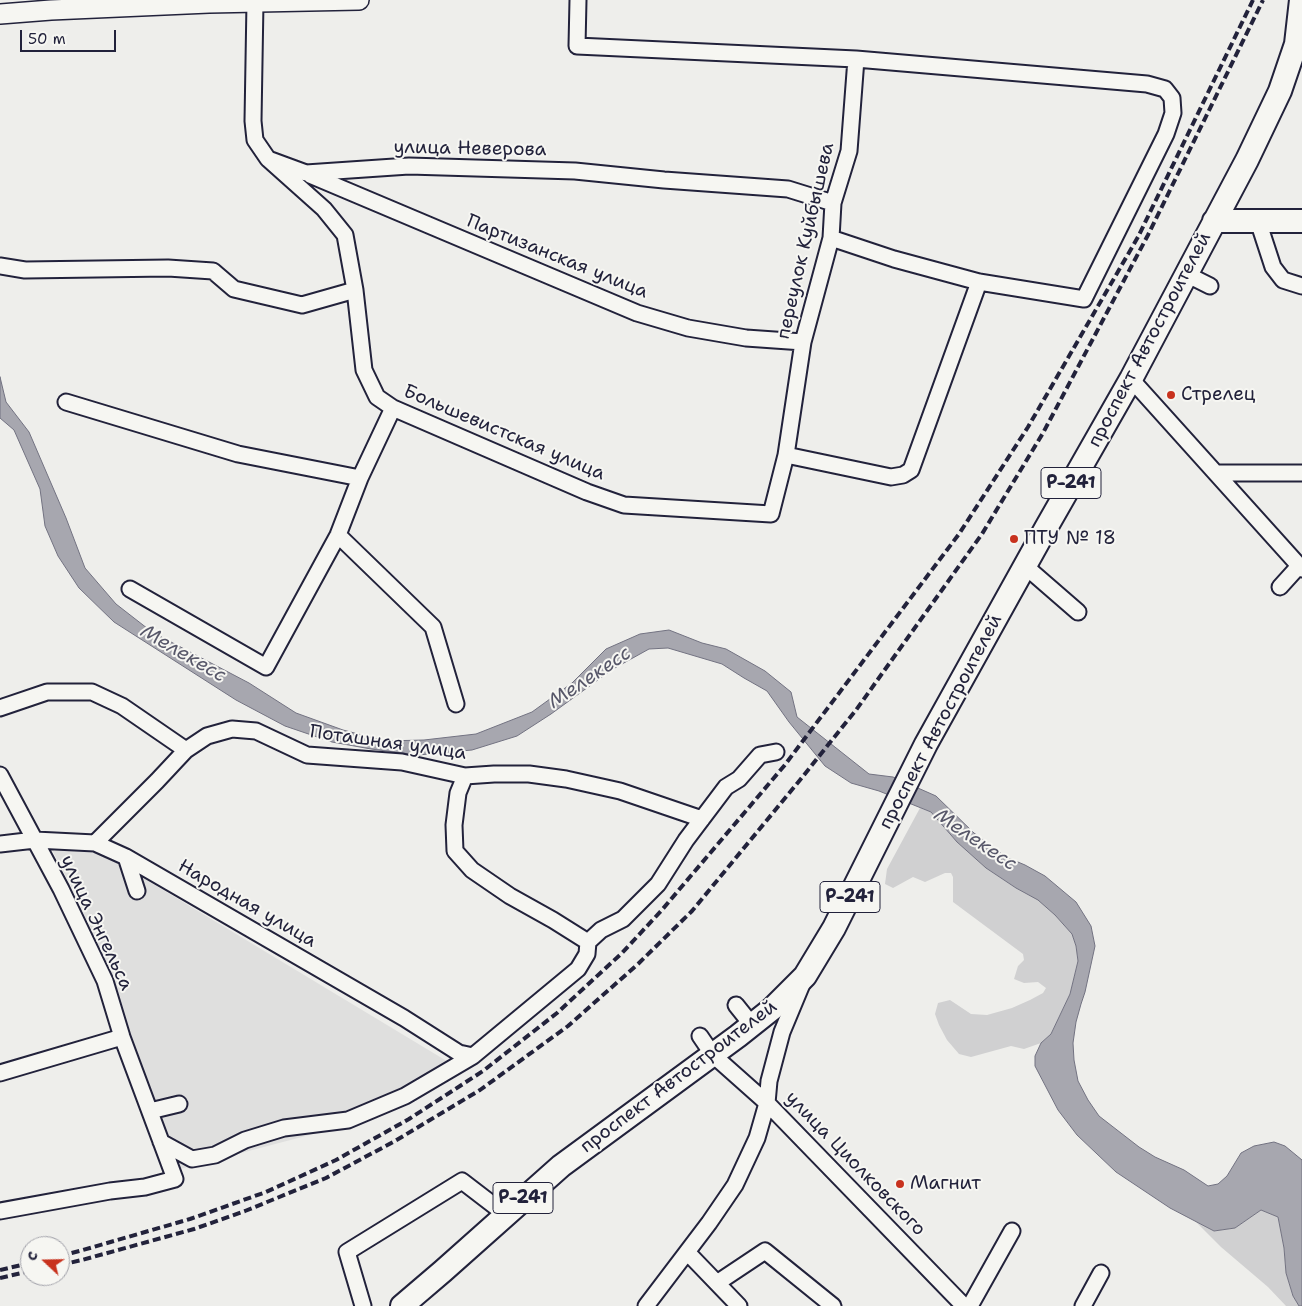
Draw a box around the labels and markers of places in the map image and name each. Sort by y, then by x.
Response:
place label: Стрелец [1181,384,1255,406]
marker: Стрелец [1165,389,1177,401]
place label: ПТУ № 18 [1024,528,1116,550]
marker: ПТУ № 18 [1008,533,1020,545]
place label: Магнит [910,1173,981,1195]
marker: Магнит [894,1178,906,1190]

